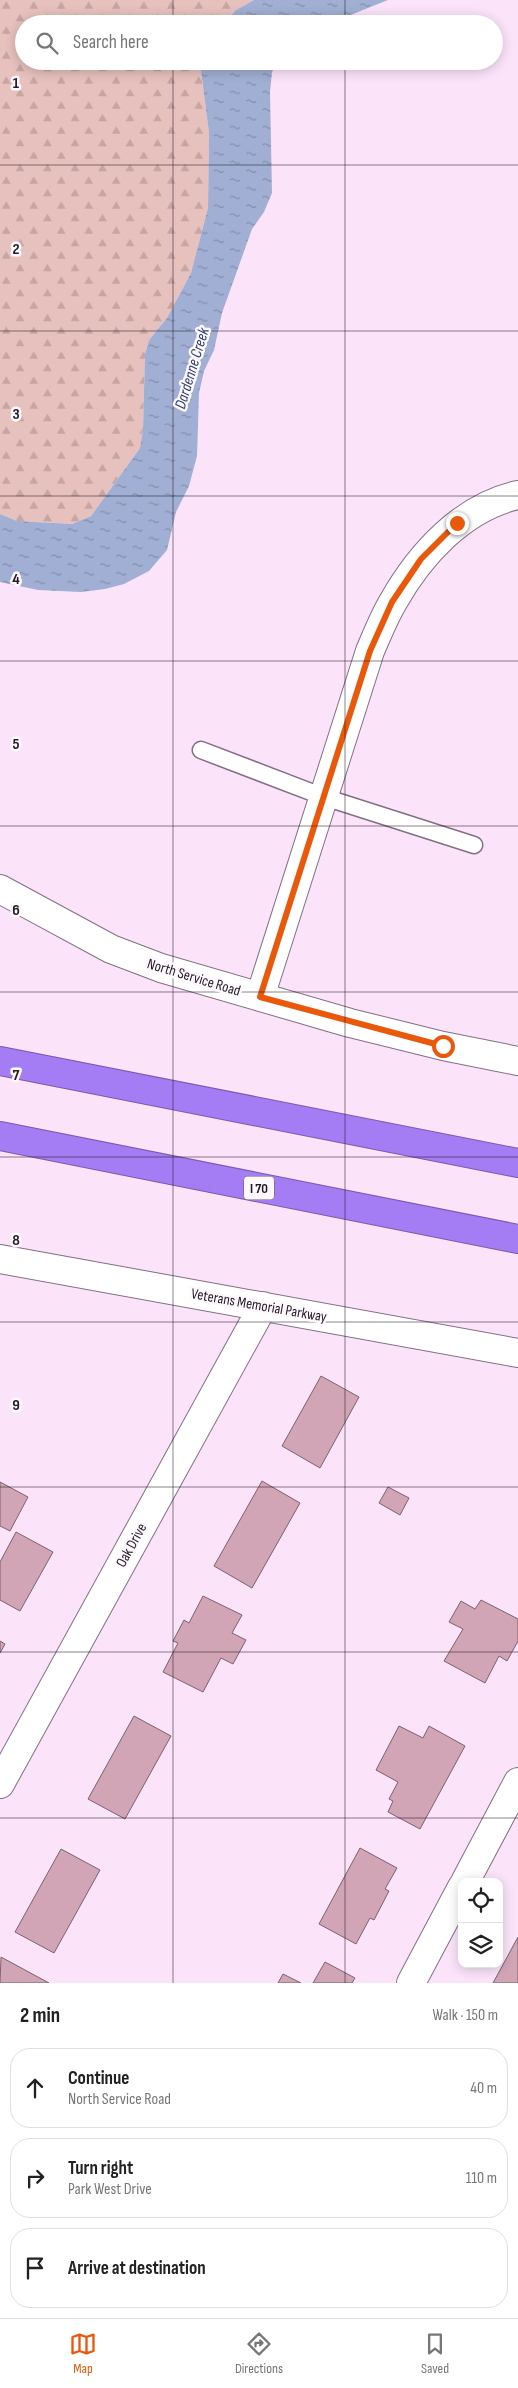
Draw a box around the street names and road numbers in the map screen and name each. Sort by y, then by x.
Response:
street label: North Service Road [145,954,243,1001]
road number: I 70 [244,1176,274,1200]
street label: Veterans Memorial Parkway [190,1284,328,1327]
street label: Oak Drive [112,1520,151,1571]

